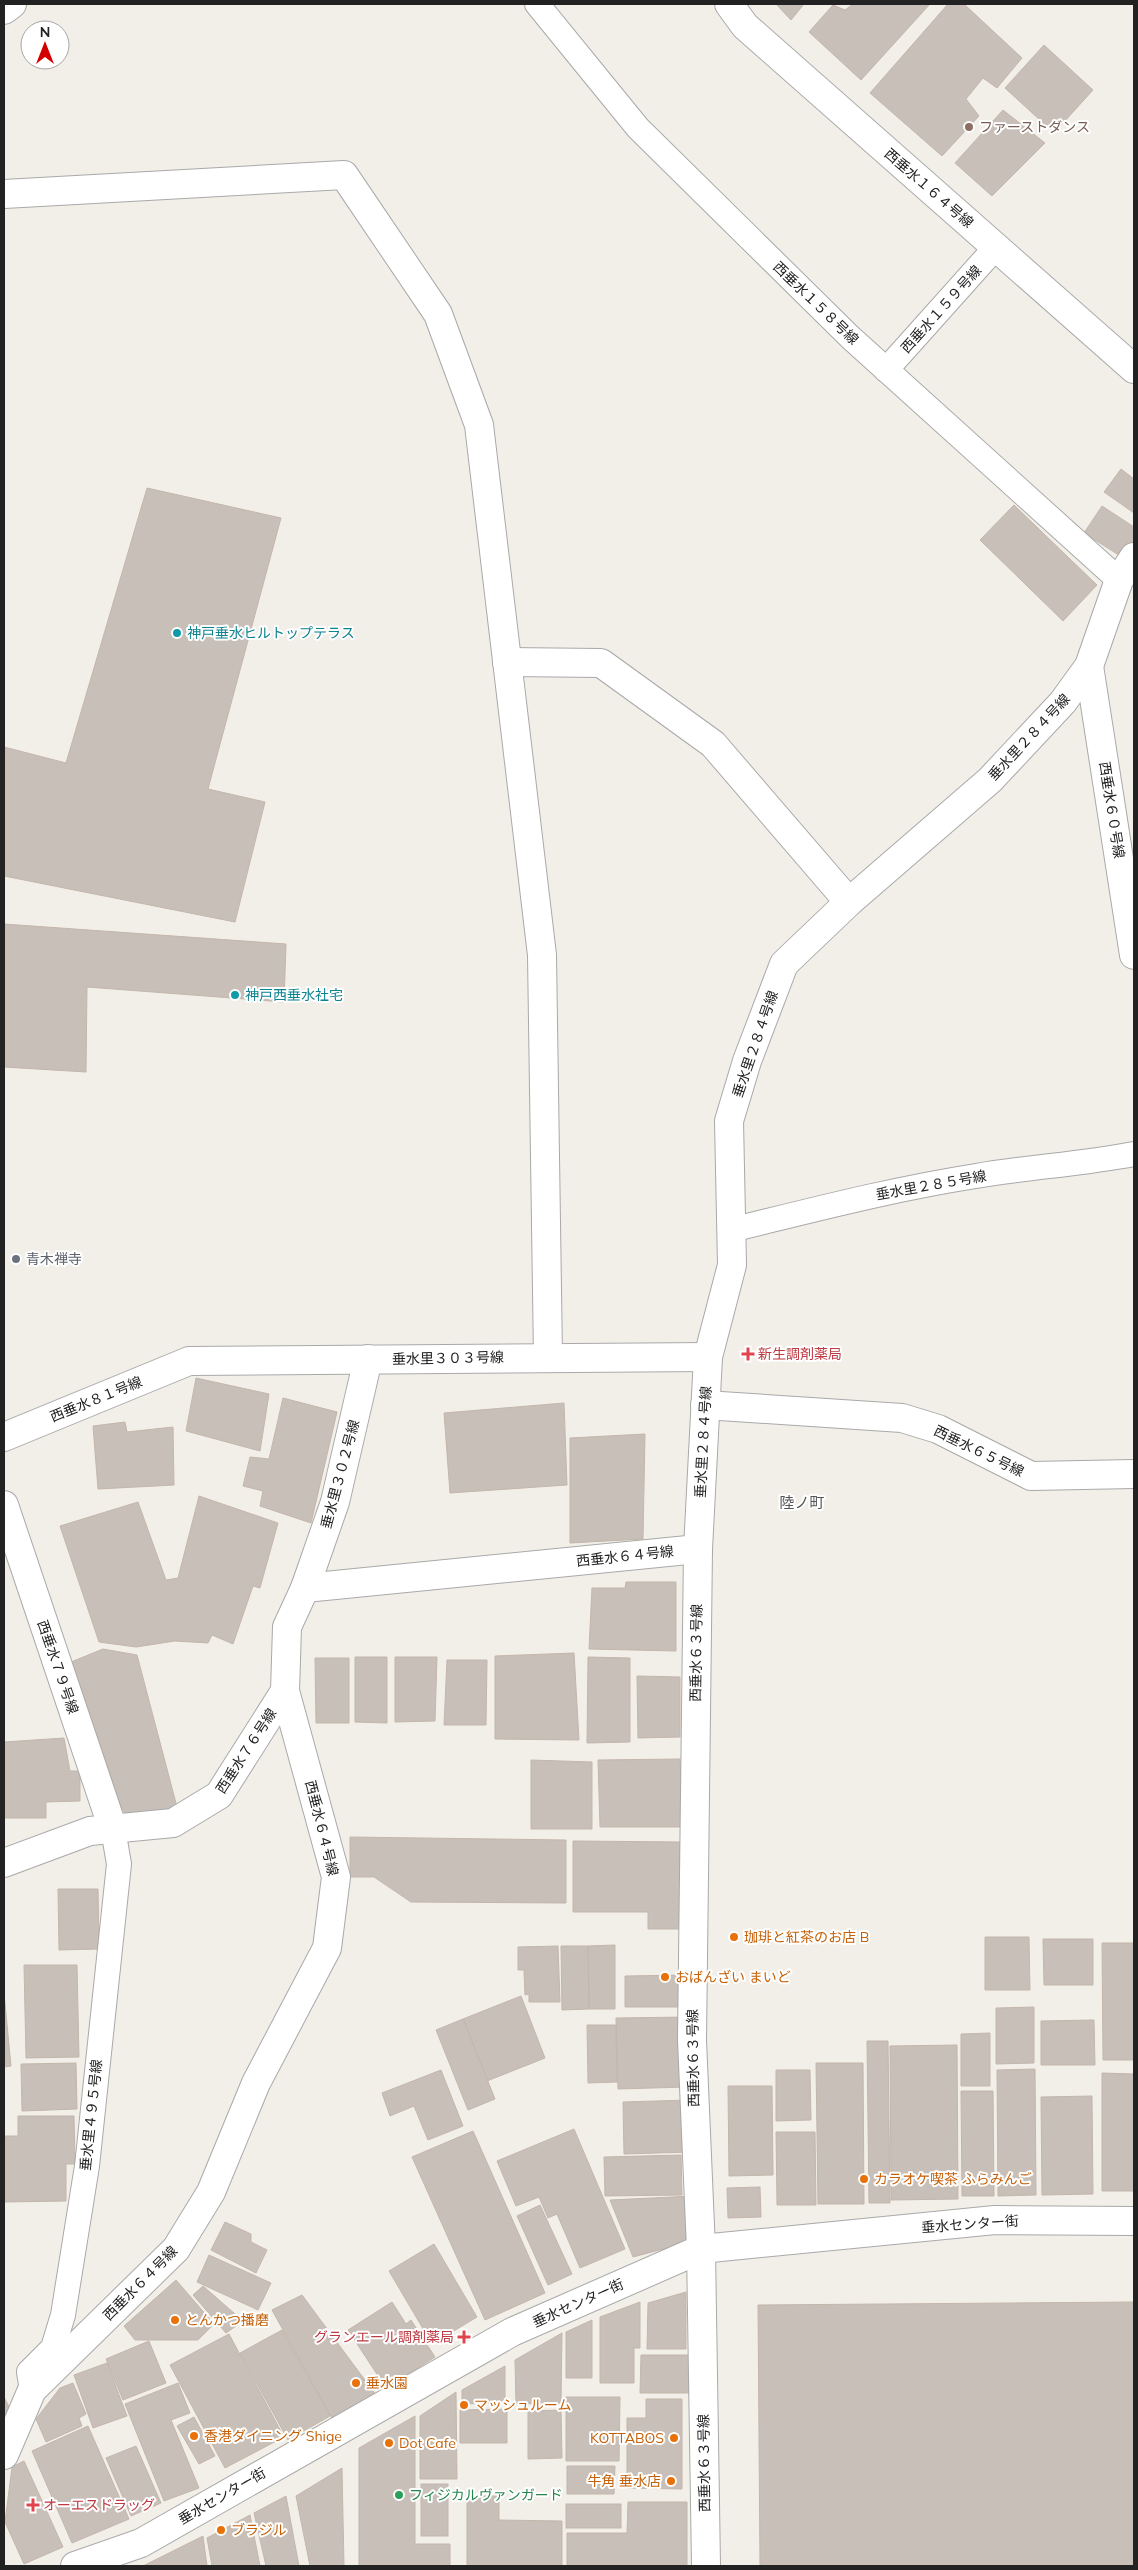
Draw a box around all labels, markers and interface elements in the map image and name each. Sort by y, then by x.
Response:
north arrow [20,20,70,70]
text: N [40,23,50,41]
place label: ファーストダンス [979,118,1090,136]
marker: ファーストダンス [963,121,975,133]
street label: 西垂水１６４号線 [881,144,977,232]
street label: 西垂水１５８号線 [769,258,863,348]
street label: 西垂水１５９号線 [897,261,985,357]
place label: 神戸垂水ヒルトップテラス [187,624,355,642]
marker: 神戸垂水ヒルトップテラス [171,627,183,639]
street label: 垂水里２８４号線 [984,690,1074,784]
street label: 西垂水６０号線 [1095,760,1129,860]
place label: 神戸西垂水社宅 [245,986,343,1004]
street label: 垂水里２８４号線 [728,988,782,1100]
marker: 神戸西垂水社宅 [229,989,241,1001]
street label: 垂水里２８５号線 [874,1166,988,1204]
place label: 青木禅寺 [26,1250,82,1268]
marker: 青木禅寺 [10,1253,22,1265]
place label: 新生調剤薬局 [758,1345,842,1363]
street label: 垂水里３０３号線 [392,1348,504,1368]
marker: 新生調剤薬局 [742,1348,754,1360]
street label: 西垂水８１号線 [47,1372,145,1426]
street label: 垂水里２８４号線 [691,1386,715,1498]
street label: 垂水里３０２号線 [317,1418,363,1530]
street label: 西垂水６５号線 [931,1421,1027,1481]
district label: 陸ノ町 [779,1493,825,1512]
street label: 西垂水６４号線 [575,1542,675,1570]
street label: 西垂水６３号線 [686,1604,706,1702]
street label: 西垂水７９号線 [34,1618,82,1716]
street label: 西垂水７６号線 [212,1705,280,1797]
street label: 西垂水６４号線 [301,1778,343,1878]
place label: 珈琲と紅茶のお店 B [744,1928,869,1946]
marker: 珈琲と紅茶のお店 B [728,1931,740,1943]
place label: おばんざい まいど [675,1968,791,1986]
marker: おばんざい まいど [659,1971,671,1983]
street label: 西垂水６３号線 [683,2009,703,2107]
street label: 垂水里４９５号線 [76,2058,106,2172]
place label: カラオケ喫茶 ふらみんご [874,2170,1032,2188]
marker: カラオケ喫茶 ふらみんご [858,2173,870,2185]
street label: 垂水センター街 [920,2212,1020,2236]
street label: 西垂水６４号線 [99,2242,181,2324]
street label: 垂水センター街 [530,2275,626,2331]
place label: とんかつ播磨 [185,2311,269,2329]
marker: とんかつ播磨 [169,2314,181,2326]
place label: グランエール調剤薬局 [314,2328,454,2346]
marker: グランエール調剤薬局 [458,2331,470,2343]
place label: 垂水園 [366,2374,408,2392]
marker: 垂水園 [350,2377,362,2389]
place label: マッシュルーム [474,2396,572,2414]
marker: マッシュルーム [458,2399,470,2411]
street label: 西垂水６３号線 [694,2414,714,2512]
place label: 香港ダイニング Shige [204,2427,342,2445]
place label: KOTTABOS [590,2429,664,2447]
marker: 香港ダイニング Shige [188,2430,200,2442]
marker: KOTTABOS [668,2432,680,2444]
place label: Dot Cafe [399,2434,456,2452]
marker: Dot Cafe [383,2437,395,2449]
street label: 垂水センター街 [175,2464,269,2528]
place label: 牛角 垂水店 [587,2472,661,2490]
marker: 牛角 垂水店 [665,2475,677,2487]
place label: フィジカルヴァンガード [409,2486,563,2504]
marker: フィジカルヴァンガード [393,2489,405,2501]
place label: オーエスドラッグ [43,2496,155,2514]
marker: オーエスドラッグ [27,2499,39,2511]
place label: ブラジル [231,2521,287,2539]
marker: ブラジル [215,2524,227,2536]

